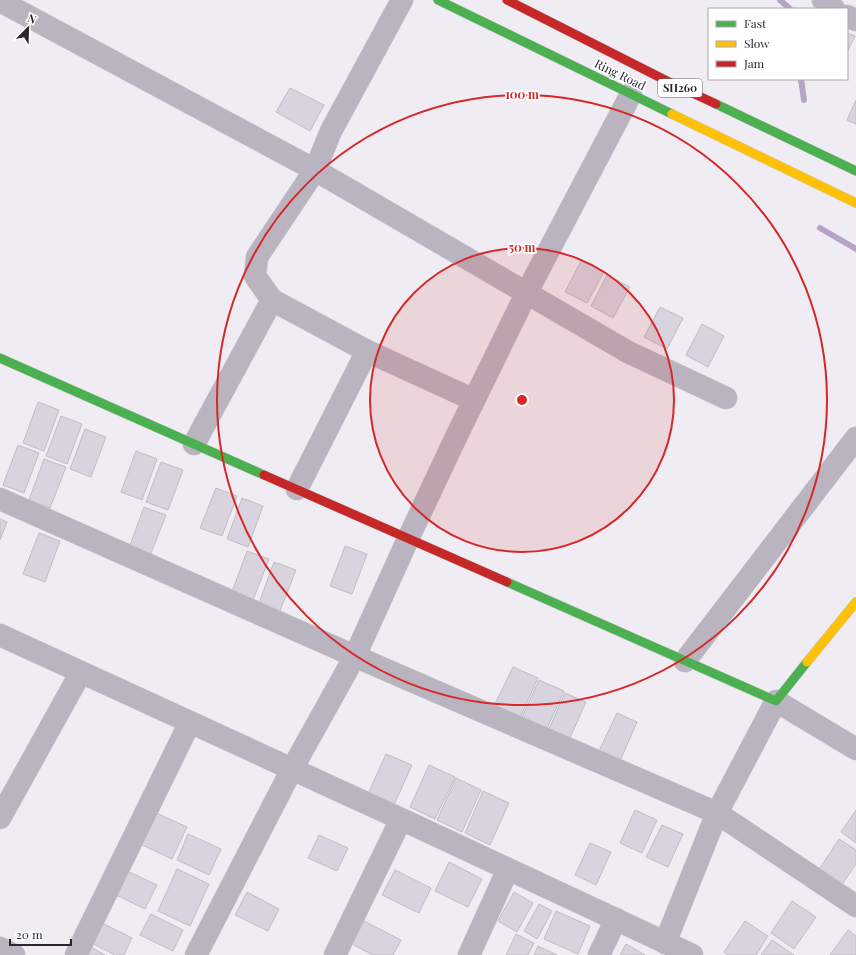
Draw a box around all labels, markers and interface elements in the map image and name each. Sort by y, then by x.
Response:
north arrow [8,8,48,48]
legend [708,8,848,80]
text: N [26,10,39,27]
text: Fast [744,15,767,31]
text: Slow [744,35,770,51]
street label: Ring Road [592,55,649,93]
text: Jam [743,55,765,71]
road number: SH260 [658,79,702,97]
text: 100 m [505,86,539,102]
text: 50 m [509,239,536,255]
centre of rings [515,393,529,407]
scale bar [10,921,71,947]
text: 20 m [16,926,43,942]

